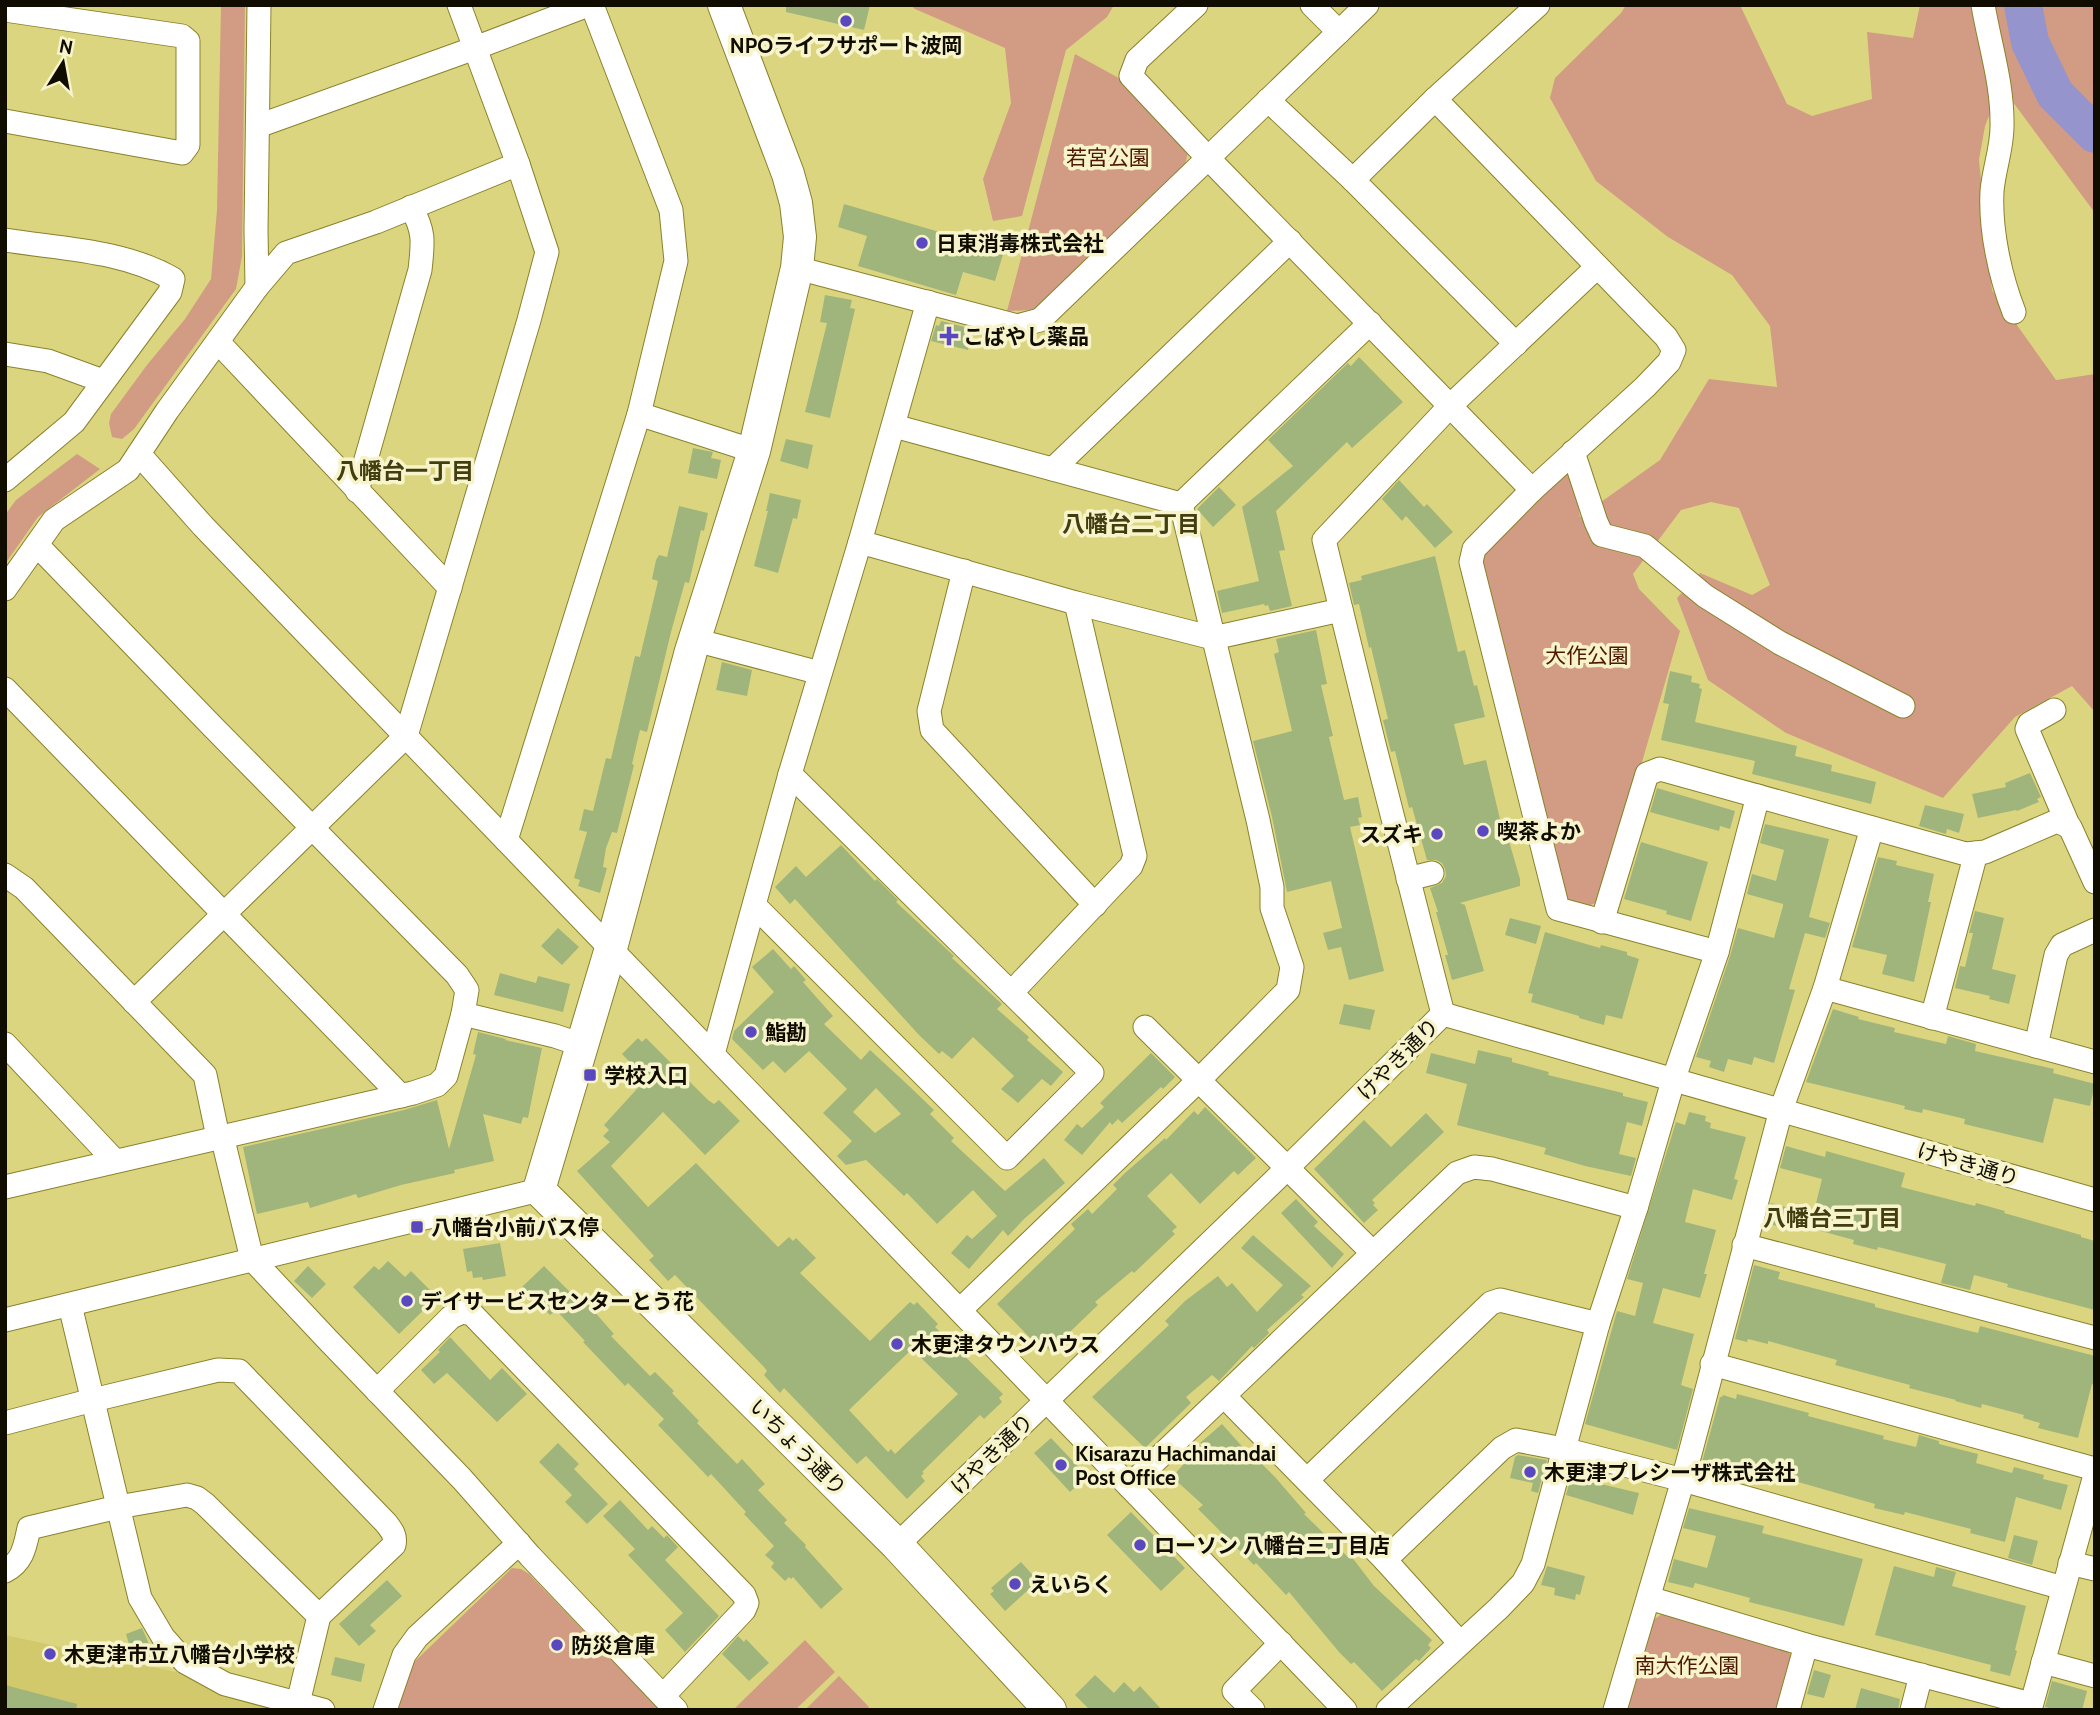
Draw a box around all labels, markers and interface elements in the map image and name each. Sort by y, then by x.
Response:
marker: NPOライフサポート波岡 [838,13,854,29]
north arrow [28,28,98,98]
place label: NPOライフサポート波岡 [730,33,962,58]
text: N [57,34,75,59]
park label: 若宮公園 [1066,145,1150,170]
place label: 日東消毒株式会社 [936,231,1104,256]
marker: 日東消毒株式会社 [914,235,930,251]
place label: こばやし薬品 [963,324,1089,349]
marker: こばやし薬品 [941,328,957,344]
district label: 八幡台一丁目 [336,457,474,485]
district label: 八幡台二丁目 [1062,510,1200,538]
park label: 大作公園 [1545,643,1629,668]
place label: 喫茶よか [1497,819,1581,844]
place label: スズキ [1360,822,1423,847]
marker: 喫茶よか [1475,823,1491,839]
marker: スズキ [1429,826,1445,842]
street label: けやき通り [1352,1013,1444,1105]
place label: 鮨勘 [765,1020,807,1045]
marker: 鮨勘 [743,1024,759,1040]
place label: 学校入口 [604,1063,688,1088]
marker: 学校入口 [582,1067,598,1083]
street label: けやき通り [1914,1138,2022,1190]
district label: 八幡台三丁目 [1763,1204,1901,1232]
place label: 八幡台小前バス停 [431,1215,599,1240]
marker: 八幡台小前バス停 [409,1219,425,1235]
place label: デイサービスセンターとう花 [421,1289,694,1314]
marker: デイサービスセンターとう花 [399,1293,415,1309]
place label: 木更津タウンハウス [911,1332,1100,1357]
marker: 木更津タウンハウス [889,1336,905,1352]
street label: いちょう通り [745,1394,851,1500]
street label: けやき通り [946,1409,1038,1499]
place label: Kisarazu Hachimandai Post Office [1075,1441,1276,1490]
marker: Kisarazu Hachimandai Post Office [1053,1457,1069,1473]
place label: 木更津プレシーザ株式会社 [1544,1460,1796,1485]
marker: 木更津プレシーザ株式会社 [1522,1464,1538,1480]
place label: ローソン 八幡台三丁目店 [1154,1533,1390,1558]
marker: ローソン 八幡台三丁目店 [1132,1537,1148,1553]
place label: えいらく [1029,1572,1113,1597]
marker: えいらく [1007,1576,1023,1592]
place label: 防災倉庫 [571,1633,655,1658]
marker: 防災倉庫 [549,1637,565,1653]
place label: 木更津市立八幡台小学校 [64,1642,295,1667]
marker: 木更津市立八幡台小学校 [42,1646,58,1662]
park label: 南大作公園 [1635,1653,1740,1678]

